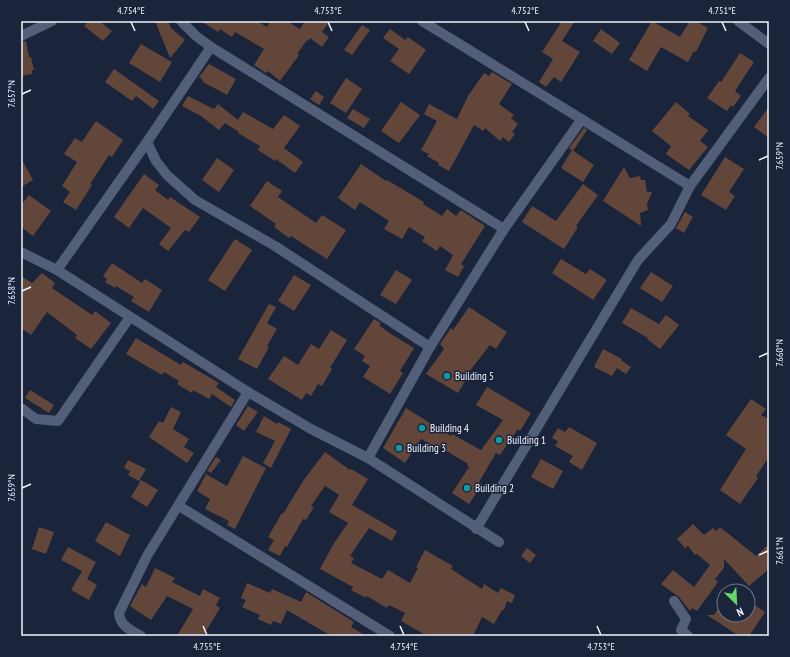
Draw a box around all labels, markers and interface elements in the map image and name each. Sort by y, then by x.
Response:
text: 4.754°E [117,4,145,17]
text: 4.753°E [314,4,342,17]
text: 4.752°E [511,4,539,17]
text: 4.751°E [708,4,736,17]
text: 7.657°N [5,80,18,108]
text: 7.659°N [773,142,786,170]
text: 7.658°N [5,277,18,305]
text: 7.660°N [773,339,786,367]
place label: Building 5 [455,369,494,383]
marker: Building 5 [442,371,452,381]
place label: Building 4 [430,421,469,435]
marker: Building 4 [417,423,427,433]
place label: Building 1 [507,433,546,447]
marker: Building 1 [494,435,504,445]
place label: Building 3 [407,441,446,455]
marker: Building 3 [394,443,404,453]
text: 7.659°N [5,474,18,502]
place label: Building 2 [475,481,514,495]
marker: Building 2 [462,483,472,493]
text: 7.661°N [773,537,786,565]
north arrow [716,583,756,623]
text: N [734,605,746,620]
text: 4.755°E [193,640,221,653]
text: 4.754°E [390,640,418,653]
text: 4.753°E [587,640,615,653]

